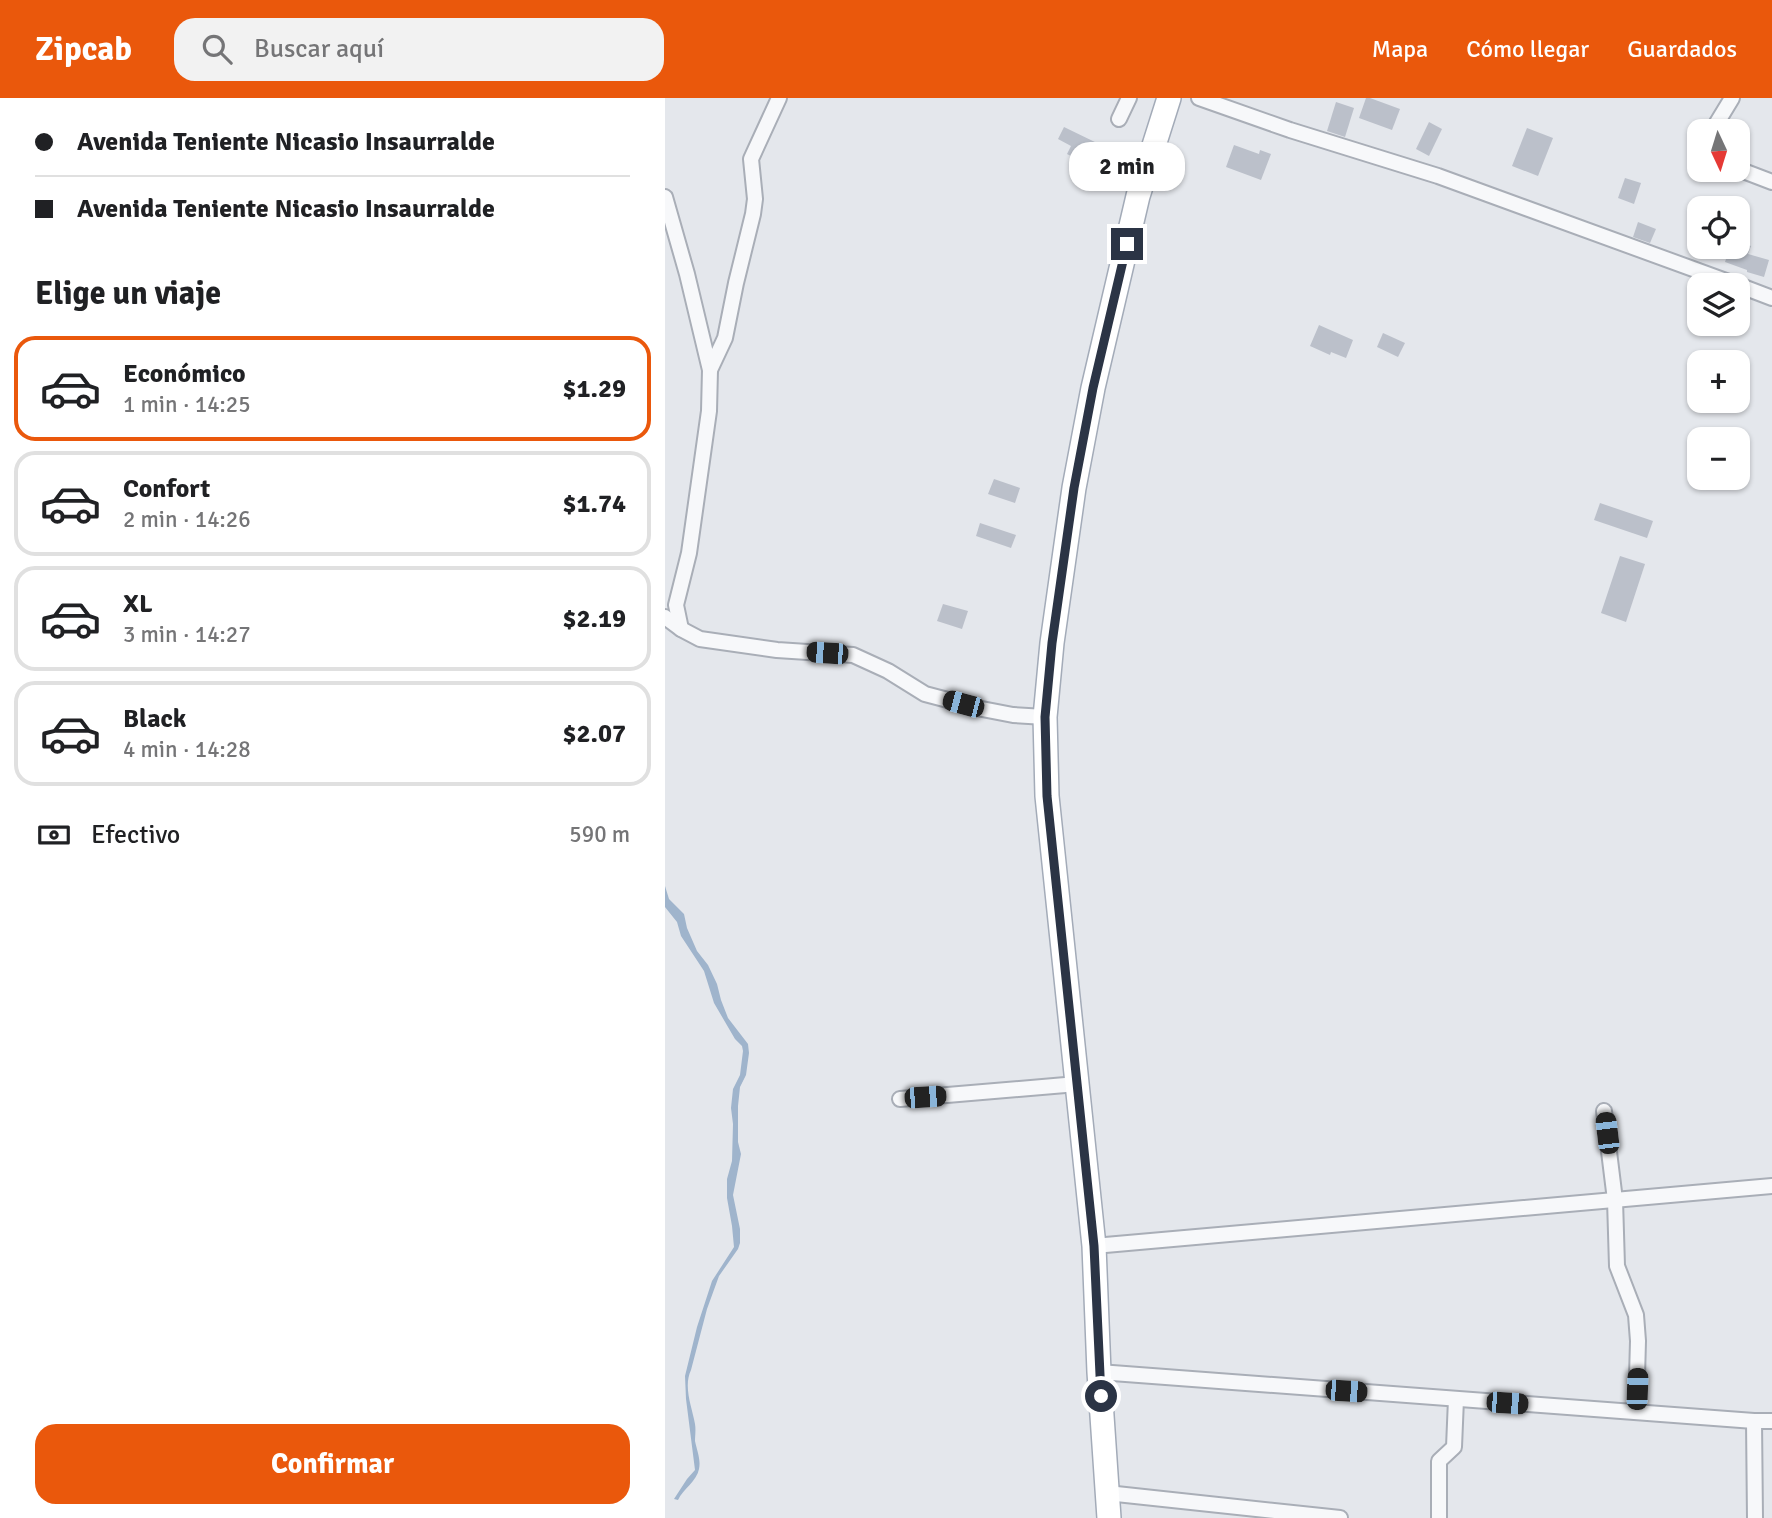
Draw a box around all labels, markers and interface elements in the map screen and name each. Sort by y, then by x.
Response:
search box [174,18,664,81]
text: Zipcab [35,29,132,70]
icon: search [198,30,236,68]
text: Buscar aquí [254,33,384,65]
text: Mapa [1372,34,1428,64]
text: Cómo llegar [1466,34,1589,64]
text: Guardados [1627,34,1737,64]
north arrow [1687,119,1750,182]
map controls [1687,119,1750,490]
text: Avenida Teniente Nicasio Insaurralde [77,126,495,158]
callout: 2 min [1069,142,1185,192]
text: 2 min [1099,152,1155,181]
text: Avenida Teniente Nicasio Insaurralde [77,193,495,225]
button: locate [1687,196,1750,259]
route end [1111,228,1143,260]
button: layers [1687,273,1750,336]
text: Elige un viaje [35,274,221,313]
button: + [1687,350,1750,413]
icon: car [39,357,102,420]
text: Económico [123,358,246,390]
text: $1.29 [562,373,626,405]
text: 1 min · 14:25 [123,390,251,419]
button: − [1687,427,1750,490]
icon: car [39,472,102,535]
text: Confort [123,473,210,505]
text: $1.74 [562,488,626,520]
text: 2 min · 14:26 [123,505,251,534]
icon: car [39,587,102,650]
text: XL [123,588,153,620]
text: $2.19 [562,603,626,635]
text: 3 min · 14:27 [123,620,251,649]
car [806,641,849,665]
car [940,688,987,720]
icon: car [39,702,102,765]
text: Black [123,703,186,735]
text: $2.07 [562,718,626,750]
text: 4 min · 14:28 [123,735,251,764]
icon: cash [35,816,73,854]
text: Efectivo [91,819,180,851]
text: 590 m [569,820,630,849]
car [904,1085,947,1109]
car [1595,1111,1620,1155]
car [1626,1368,1649,1410]
car [1325,1379,1368,1403]
route start [1085,1380,1117,1412]
car [1486,1391,1529,1415]
button: Confirmar [35,1424,630,1504]

